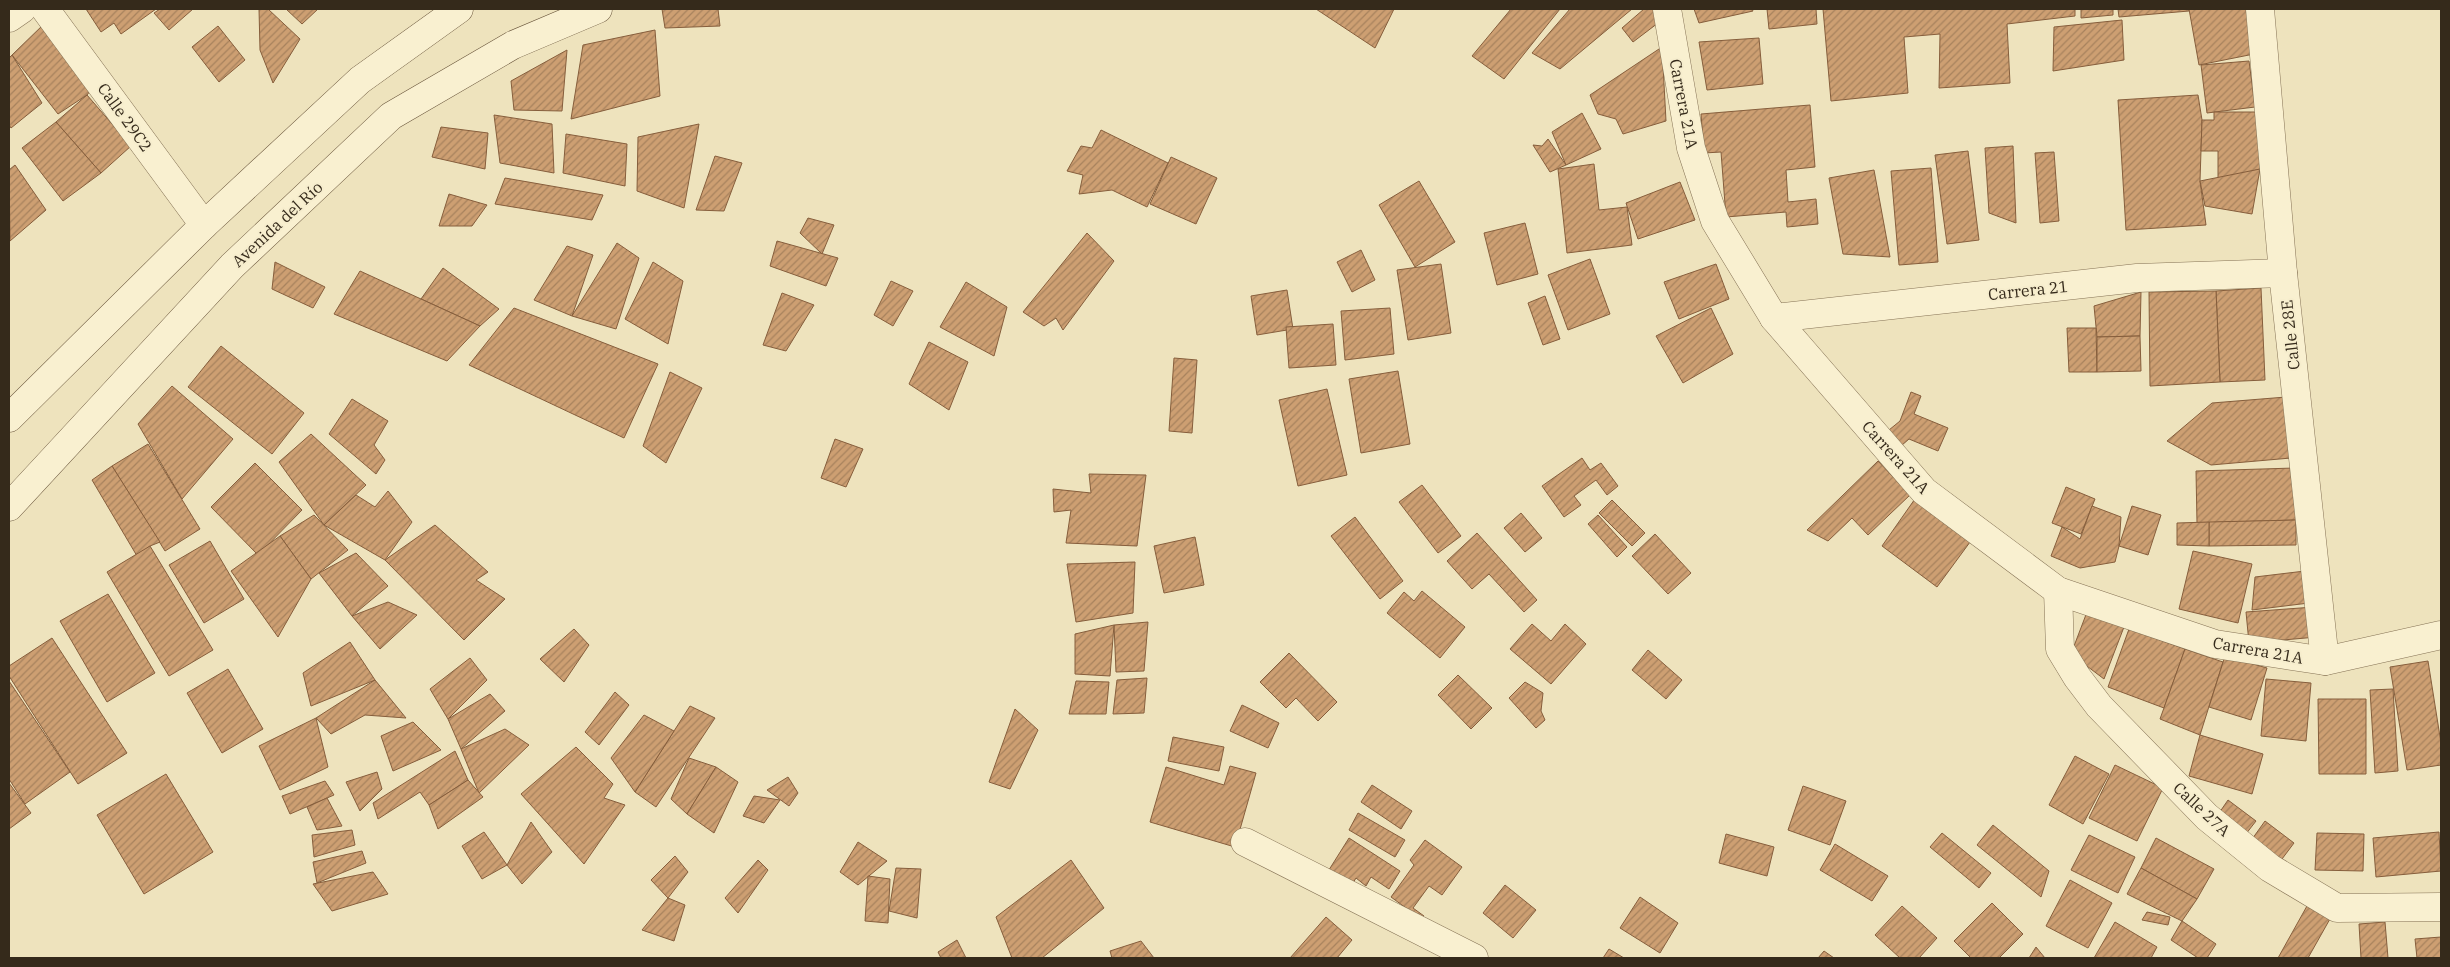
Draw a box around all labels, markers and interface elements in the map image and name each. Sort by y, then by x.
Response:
street label: Carrera 21A [1665,57,1703,151]
street label: Calle 29C2 [93,79,157,155]
street label: Avenida del Río [228,177,326,271]
street label: Carrera 21 [1987,276,2069,304]
street label: Calle 28E [2276,299,2304,371]
street label: Carrera 21A [1858,416,1934,498]
street label: Carrera 21A [2211,632,2305,668]
street label: Calle 27A [2169,777,2235,841]

